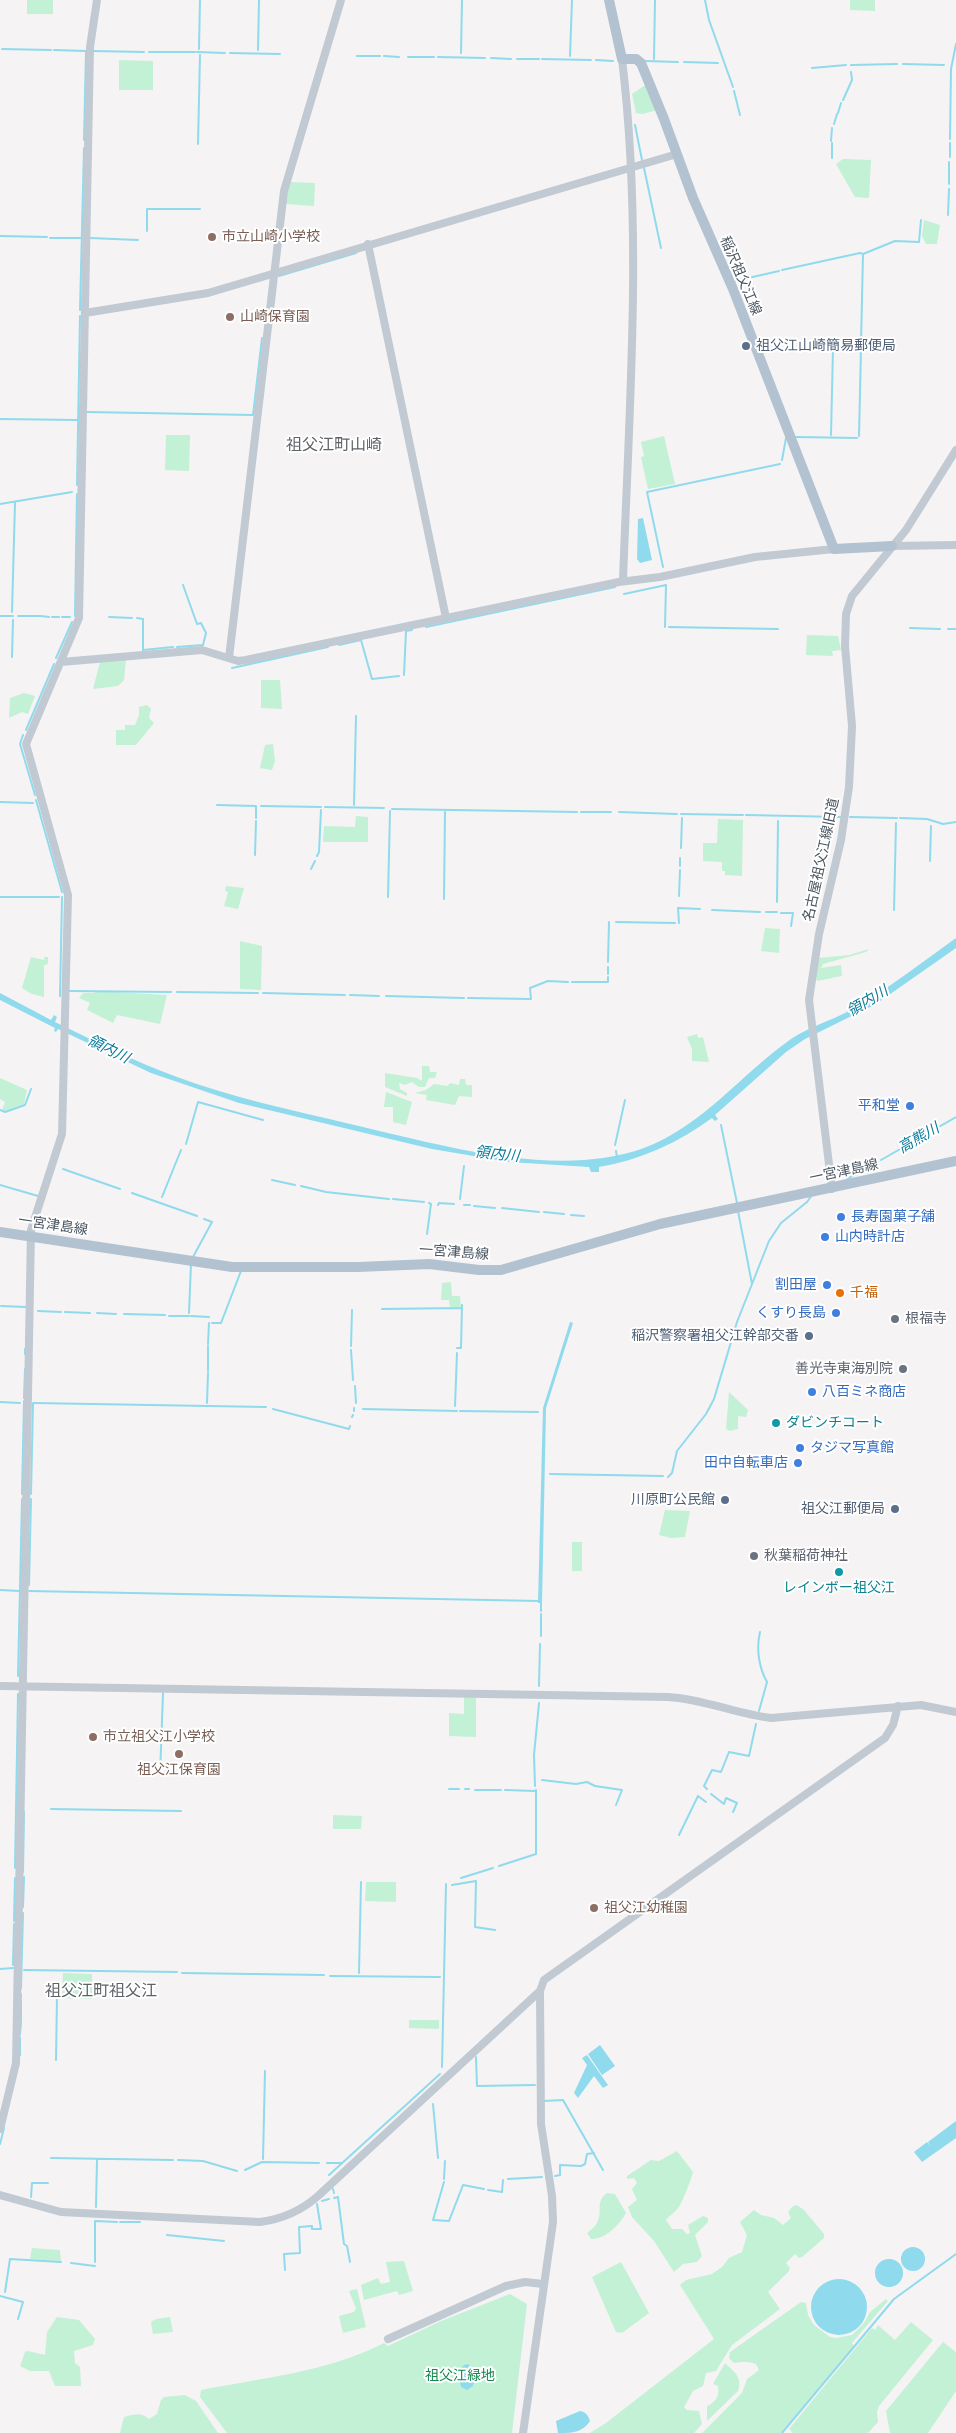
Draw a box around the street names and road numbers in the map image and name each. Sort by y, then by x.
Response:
street label: 稲沢祖父江線 [716,234,764,318]
street label: 名古屋祖父江線旧道 [801,797,843,923]
street label: 一宮津島線 [808,1157,880,1187]
street label: 一宮津島線 [17,1213,89,1239]
street label: 一宮津島線 [418,1242,490,1264]

